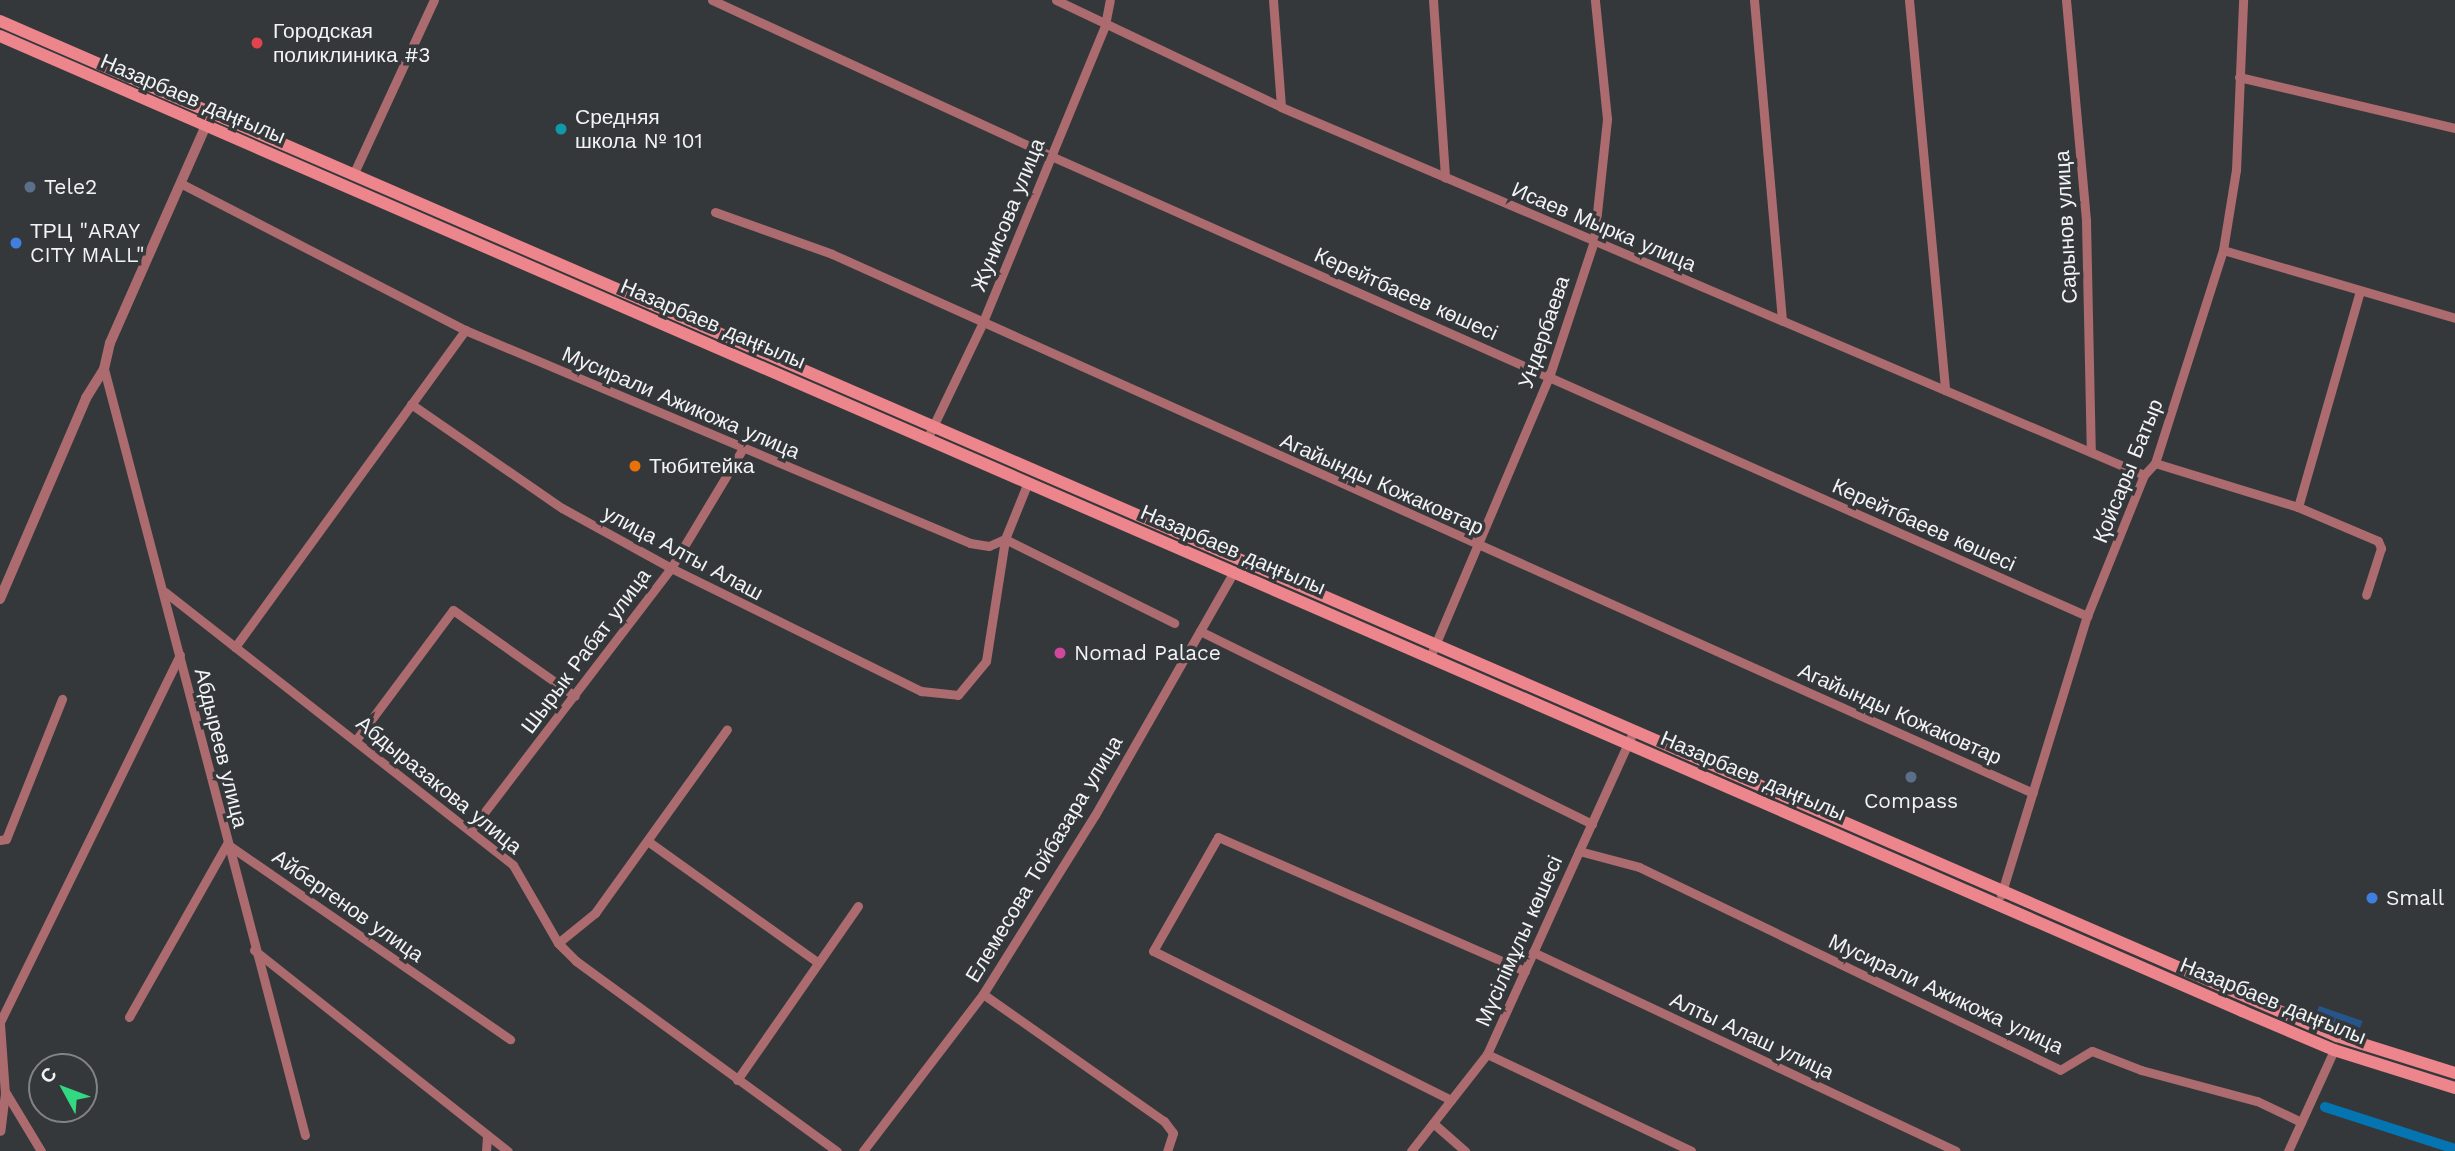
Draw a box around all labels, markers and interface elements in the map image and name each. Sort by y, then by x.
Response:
place label: Городская поликлиника #3 [273,18,430,68]
marker: Городская поликлиника #3 [247,33,267,53]
street label: Назарбаев даңғылы [97,49,289,149]
place label: Средняя школа № 101 [575,104,703,154]
marker: Средняя школа № 101 [553,121,569,137]
street label: Жунисова улица [966,135,1050,295]
street label: Сарынов улица [2049,150,2083,304]
place label: Tele2 [44,174,97,200]
street label: Исаев Мырка улица [1508,177,1700,277]
marker: Tele2 [22,179,38,195]
place label: ТРЦ "ARAY CITY MALL" [30,218,145,268]
marker: ТРЦ "ARAY CITY MALL" [8,235,24,251]
street label: Керейтбаеев көшесі [1310,242,1502,346]
street label: Ундербаева [1513,273,1575,391]
street label: Назарбаев даңғылы [617,274,809,374]
street label: Мусирали Ажикожа улица [558,341,804,465]
street label: Қойсары Батыр [2088,395,2168,547]
street label: Агайынды Кожаковтар [1276,428,1488,540]
place label: Тюбитейка [649,453,755,479]
marker: Тюбитейка [627,458,643,474]
street label: Керейтбаеев көшесі [1828,473,2020,577]
street label: улица Алты Алаш [599,500,767,606]
street label: Назарбаев даңғылы [1137,500,1329,600]
street label: Шырык Рабат улица [516,564,656,738]
place label: Nomad Palace [1074,640,1221,666]
marker: Nomad Palace [1052,645,1068,661]
street label: Агайынды Кожаковтар [1794,658,2006,770]
street label: Абдыреев улица [189,666,253,830]
street label: Абдыразакова улица [351,711,527,859]
street label: Назарбаев даңғылы [1657,726,1849,826]
street label: Елемесова Тойбазара улица [960,731,1128,987]
marker: Compass [1903,769,1919,785]
place label: Compass [1864,788,1958,814]
street label: Айбергенов улица [267,844,429,968]
street label: Мүсілімұлы көшесі [1470,852,1568,1030]
place label: Small [2386,885,2444,911]
marker: Small [2364,890,2380,906]
street label: Мусирали Ажикожа улица [1825,928,2067,1060]
street label: Назарбаев даңғылы [2176,952,2370,1050]
street label: Алты Алаш улица [1666,987,1838,1085]
north arrow [28,1053,98,1123]
text: С [35,1062,61,1088]

